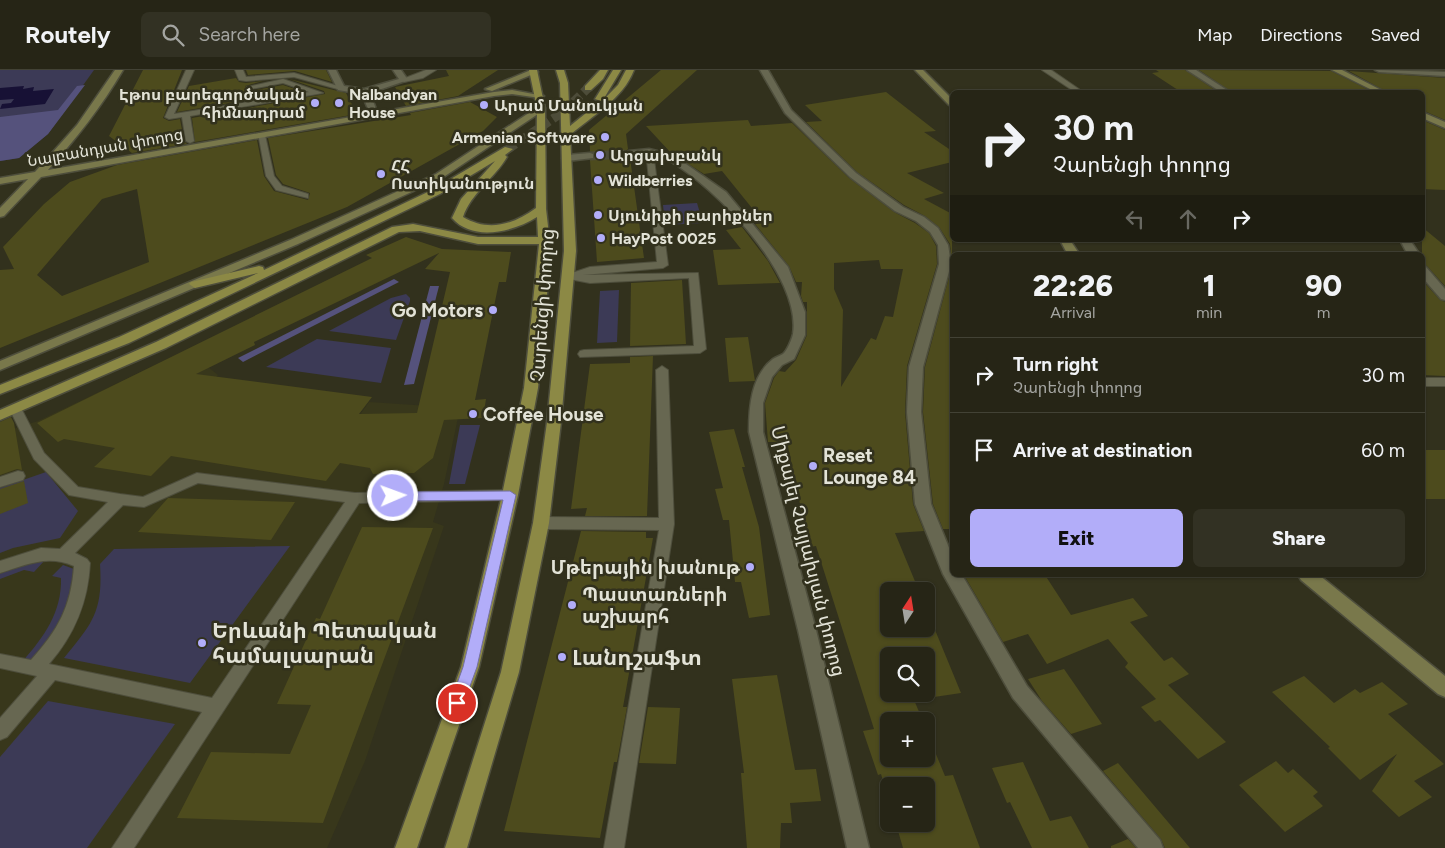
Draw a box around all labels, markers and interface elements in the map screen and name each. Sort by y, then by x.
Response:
search box [141,12,491,57]
text: Routely [25,20,111,49]
icon: search [159,21,187,49]
text: Search here [199,23,300,46]
text: Map [1197,24,1232,46]
text: Directions [1260,24,1342,46]
text: Saved [1370,24,1420,46]
place label: Էթոս բարեգործական հիմնադրամ [119,85,306,122]
place label: Nalbandyan House [349,85,437,122]
place label: Արամ Մանուկյան [494,96,643,115]
marker: Էթոս բարեգործական հիմնադրամ [309,97,321,109]
marker: Nalbandyan House [333,97,345,109]
marker: Արամ Մանուկյան [478,99,490,111]
text: 30 m [1053,107,1134,149]
icon: right [970,110,1035,175]
street label: Նալբանդյան փողոց [26,124,185,171]
place label: Armenian Software [452,128,595,147]
marker: Armenian Software [599,131,611,143]
place label: Արցախբանկ [610,146,722,165]
marker: Արցախբանկ [594,149,606,161]
text: Չարենցի փողոց [1053,151,1231,178]
place label: ՀՀ Ոստիկանություն [391,156,534,193]
marker: ՀՀ Ոստիկանություն [375,168,387,180]
place label: Wildberries [608,171,693,190]
marker: Wildberries [592,174,604,186]
icon: left [1121,205,1149,233]
icon: ahead [1174,205,1202,233]
icon: right [1227,205,1255,233]
place label: Սյունիքի բարիքներ [608,206,773,225]
marker: Սյունիքի բարիքներ [592,209,604,221]
street label: Չարենցի փողոց [526,228,559,382]
place label: HayPost 0025 [611,229,716,248]
marker: HayPost 0025 [595,232,607,244]
text: 22:26 [1033,267,1113,304]
text: 1 [1203,267,1215,304]
text: 90 [1305,267,1342,304]
place label: Go Motors [391,299,483,322]
text: Arrival [1050,303,1096,322]
text: min [1196,303,1222,322]
text: m [1317,303,1330,322]
marker: Go Motors [487,304,499,316]
text: Turn right [1013,353,1099,376]
icon: right [970,361,998,389]
text: 30 m [1362,364,1405,387]
text: Չարենցի փողոց [1013,378,1142,397]
place label: Coffee House [483,403,604,426]
marker: Coffee House [467,408,479,420]
street label: Միքայել Չայլախյան փողոց [766,423,851,679]
icon: arrive [970,436,998,464]
text: Arrive at destination [1013,439,1192,462]
text: 60 m [1361,439,1405,462]
place label: Reset Lounge 84 [823,444,916,489]
marker: Reset Lounge 84 [807,460,819,472]
position arrow [366,469,418,521]
button: Exit [970,509,1183,567]
button: Share [1193,509,1405,567]
place label: Մթերային խանութ [550,556,741,579]
marker: Մթերային խանութ [744,561,756,573]
north arrow [880,582,935,638]
map controls [880,582,935,832]
place label: Պաստառների աշխարհ [582,583,727,628]
marker: Պաստառների աշխարհ [566,599,578,611]
place label: Երևանի Պետական համալսարան [212,617,437,669]
marker: Երևանի Պետական համալսարան [196,637,208,649]
place label: Լանդշաֆտ [572,644,702,671]
button: search [880,647,935,702]
marker: Լանդշաֆտ [556,651,568,663]
pin [436,682,478,724]
icon: arrive [443,689,471,717]
button: + [880,712,935,767]
button: − [880,777,935,832]

